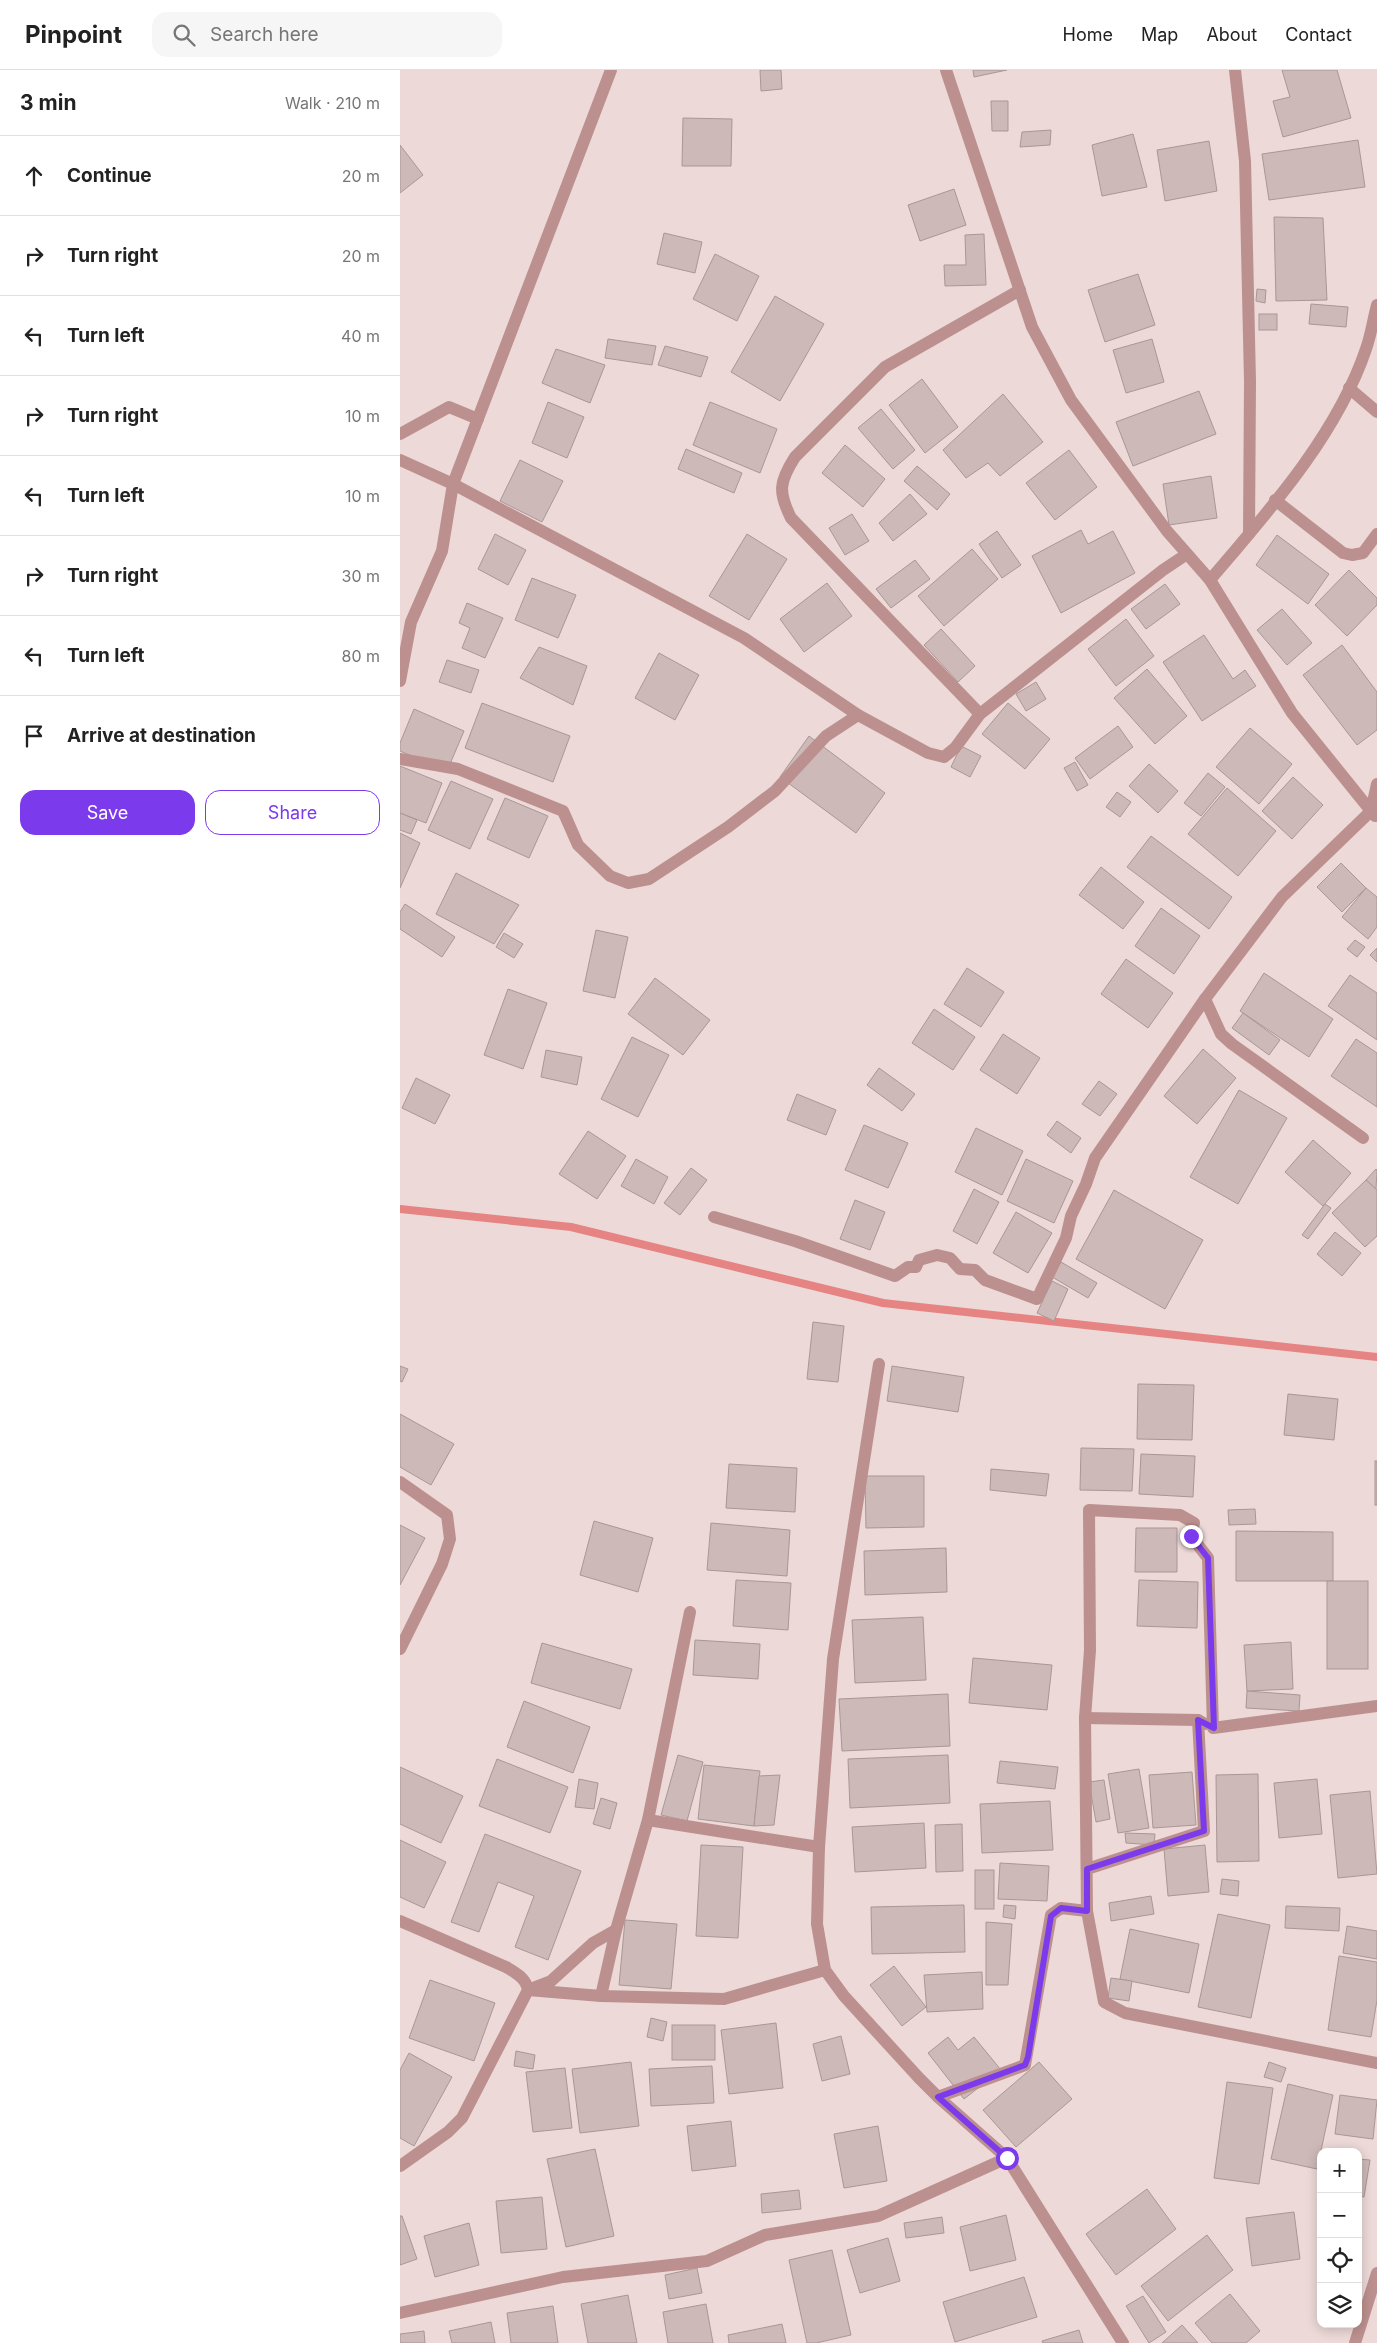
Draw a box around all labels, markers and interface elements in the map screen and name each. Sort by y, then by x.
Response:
search box [152,12,502,57]
text: Pinpoint [25,20,122,49]
icon: search [170,21,198,49]
text: Search here [210,23,319,46]
text: Home [1063,24,1113,45]
text: Map [1141,24,1178,45]
text: About [1206,24,1257,45]
text: Contact [1285,24,1352,45]
text: 3 min [20,90,76,115]
text: Walk · 210 m [285,93,380,113]
icon: ahead [20,162,48,190]
text: Continue [67,164,152,187]
text: 20 m [342,166,380,186]
icon: right [20,242,48,270]
text: Turn right [67,244,158,267]
text: 20 m [342,246,380,266]
icon: left [20,322,48,350]
text: Turn left [67,324,145,347]
text: 40 m [341,326,380,346]
icon: right [20,402,48,430]
text: Turn right [67,404,158,427]
text: 10 m [345,406,380,426]
icon: left [20,482,48,510]
text: Turn left [67,484,145,507]
text: 10 m [345,486,380,506]
icon: right [20,562,48,590]
text: Turn right [67,564,158,587]
text: 30 m [342,566,380,586]
icon: left [20,642,48,670]
text: Turn left [67,644,145,667]
text: 80 m [341,646,380,666]
icon: arrive [20,722,48,750]
text: Arrive at destination [67,724,256,747]
button: Save [20,790,195,835]
button: Share [205,790,380,835]
route end [1180,1525,1203,1548]
route start [996,2147,1019,2170]
map controls [1317,2148,1362,2328]
button: + [1317,2148,1362,2193]
button: − [1317,2193,1362,2238]
button: locate [1317,2238,1362,2283]
button: layers [1317,2283,1362,2328]

